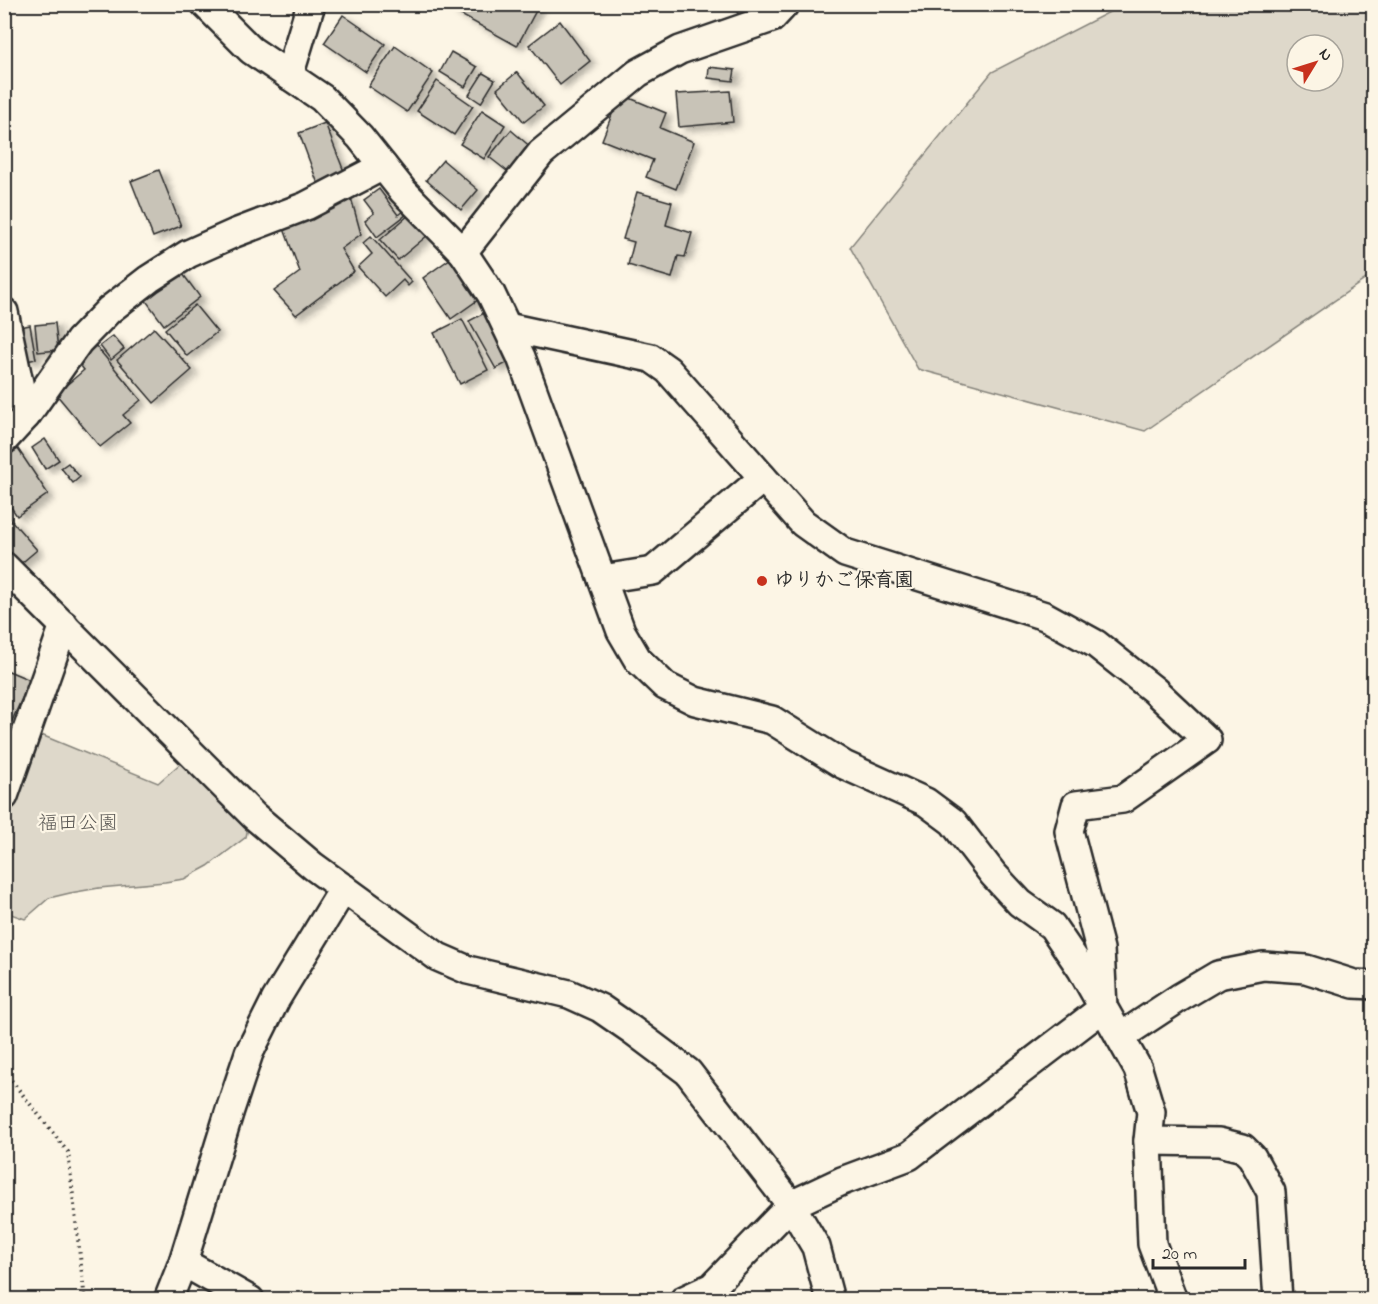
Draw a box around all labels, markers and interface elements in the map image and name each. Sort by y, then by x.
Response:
north arrow [1285,33,1345,93]
text: N [1312,43,1338,67]
place label: ゆりかご保育園 [774,567,914,596]
marker: ゆりかご保育園 [755,574,769,588]
park label: 福田公園 [38,810,118,839]
scale bar [1153,1232,1244,1270]
text: 20 m [1162,1242,1197,1268]

